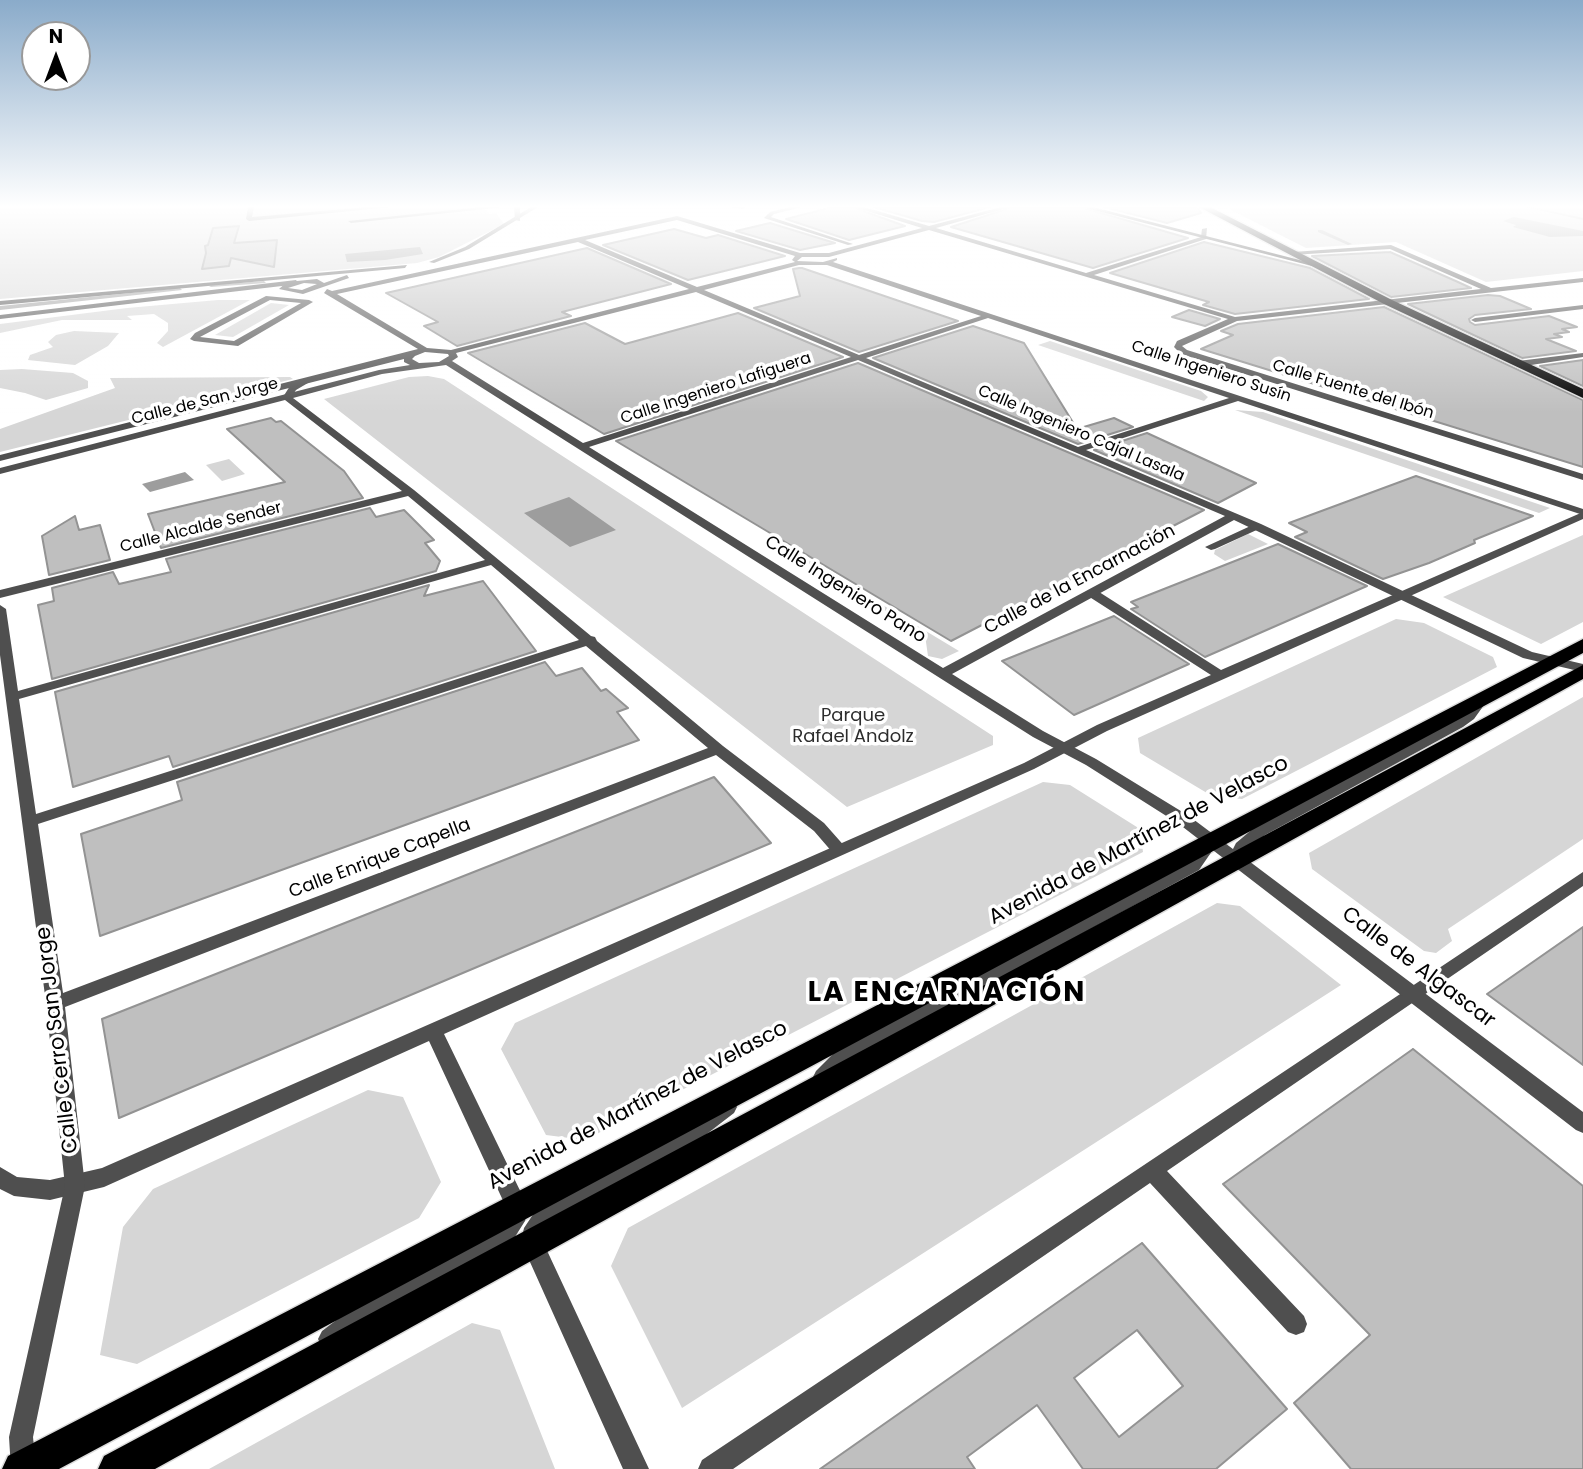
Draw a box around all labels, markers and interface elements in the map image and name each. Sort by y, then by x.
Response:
north arrow [21,21,91,91]
text: N [49,23,63,50]
street label: Calle Ingeniero Susín [1129,337,1293,407]
street label: Calle Ingeniero Lafiguera [618,349,814,429]
street label: Calle Fuente del Ibón [1270,356,1436,424]
street label: Calle de San Jorge [130,374,280,430]
street label: Calle Ingeniero Cajal Lasala [975,382,1187,486]
street label: Calle Alcalde Sender [118,499,284,557]
street label: Calle de la Encarnación [981,520,1179,640]
street label: Calle Ingeniero Pano [760,532,930,648]
park label: Parque Rafael Andolz [792,705,914,748]
street label: Avenida de Martínez de Velasco [985,751,1293,931]
street label: Calle Enrique Capella [286,814,474,904]
street label: Calle de Algascar [1336,902,1500,1034]
street label: Calle Cerro San Jorge [32,925,84,1155]
district label: LA ENCARNACIÓN [809,977,1085,1011]
street label: Avenida de Martínez de Velasco [484,1016,792,1196]

